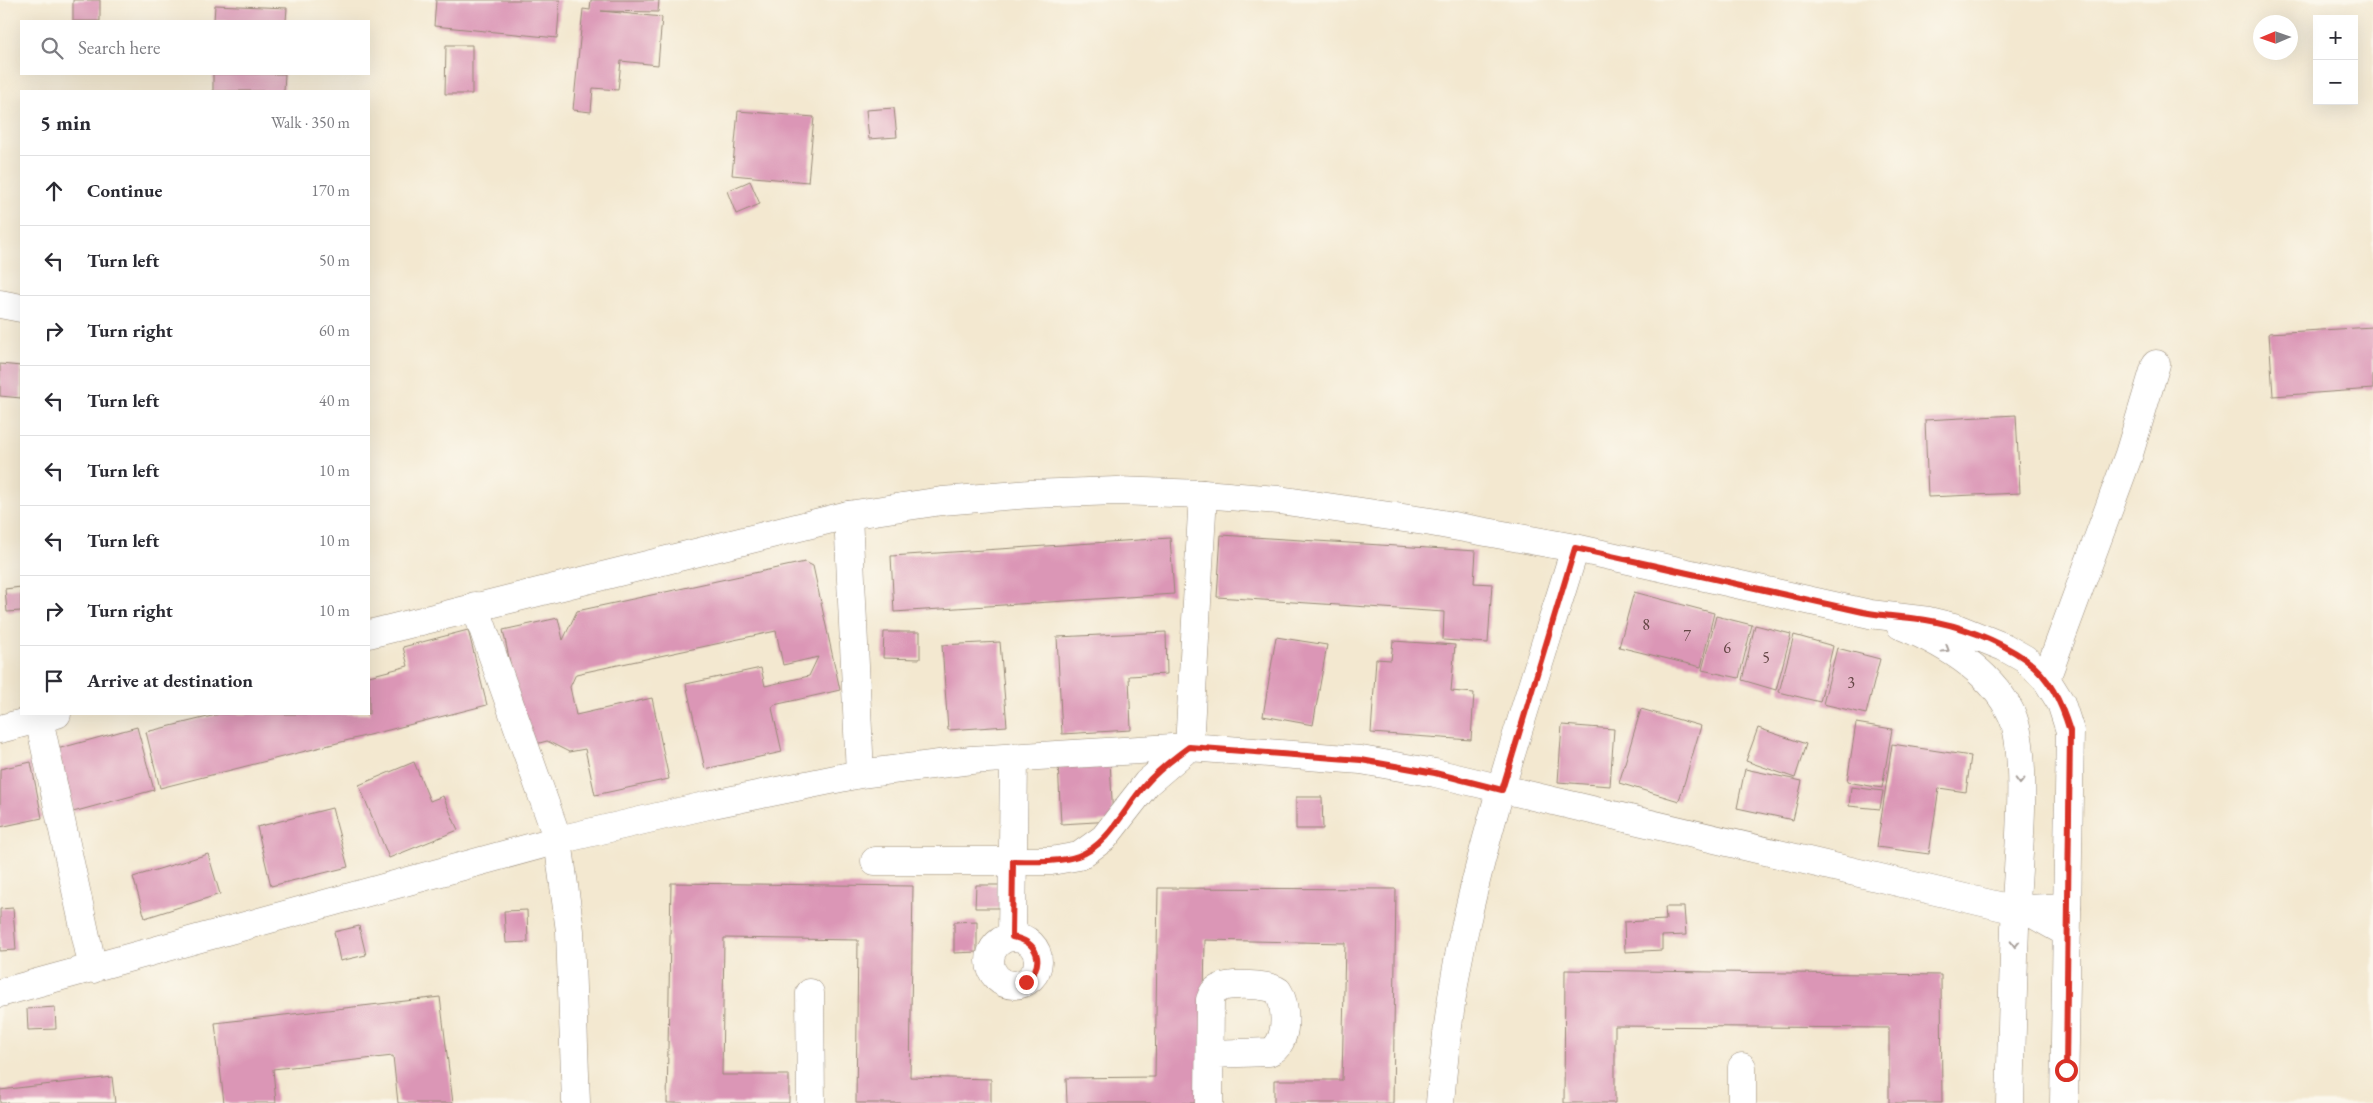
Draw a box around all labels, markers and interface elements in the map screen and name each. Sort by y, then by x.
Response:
north arrow [2253,15,2298,60]
map controls [2313,15,2358,105]
button: + [2313,15,2358,60]
search box [20,20,370,75]
icon: search [38,34,66,62]
text: Search here [78,35,160,60]
button: − [2313,60,2358,105]
text: 5 min [40,109,91,136]
text: Walk · 350 m [271,112,350,133]
icon: ahead [40,177,68,205]
text: Continue [87,178,162,203]
text: 170 m [311,180,350,201]
icon: left [40,247,68,275]
text: Turn left [87,248,159,273]
text: 50 m [319,250,350,271]
icon: right [40,317,68,345]
text: Turn right [87,318,173,343]
text: 60 m [319,320,350,341]
icon: left [40,387,68,415]
text: Turn left [87,388,159,413]
text: 40 m [319,390,350,411]
icon: left [40,457,68,485]
text: Turn left [87,458,159,483]
text: 10 m [319,460,350,481]
icon: left [40,527,68,555]
text: Turn left [87,528,159,553]
text: 10 m [319,530,350,551]
icon: right [40,597,68,625]
text: Turn right [87,598,173,623]
text: 10 m [319,600,350,621]
house number: 8 [1642,614,1650,635]
house number: 7 [1683,625,1691,646]
house number: 6 [1723,637,1731,658]
one-way arrow [1941,643,1950,652]
house number: 5 [1762,647,1770,668]
icon: arrive [40,667,68,695]
text: Arrive at destination [87,668,253,693]
house number: 3 [1847,672,1855,693]
one-way arrow [2015,778,2025,786]
one-way arrow [2010,940,2021,948]
route end [1015,971,1038,994]
route start [2055,1059,2078,1082]

